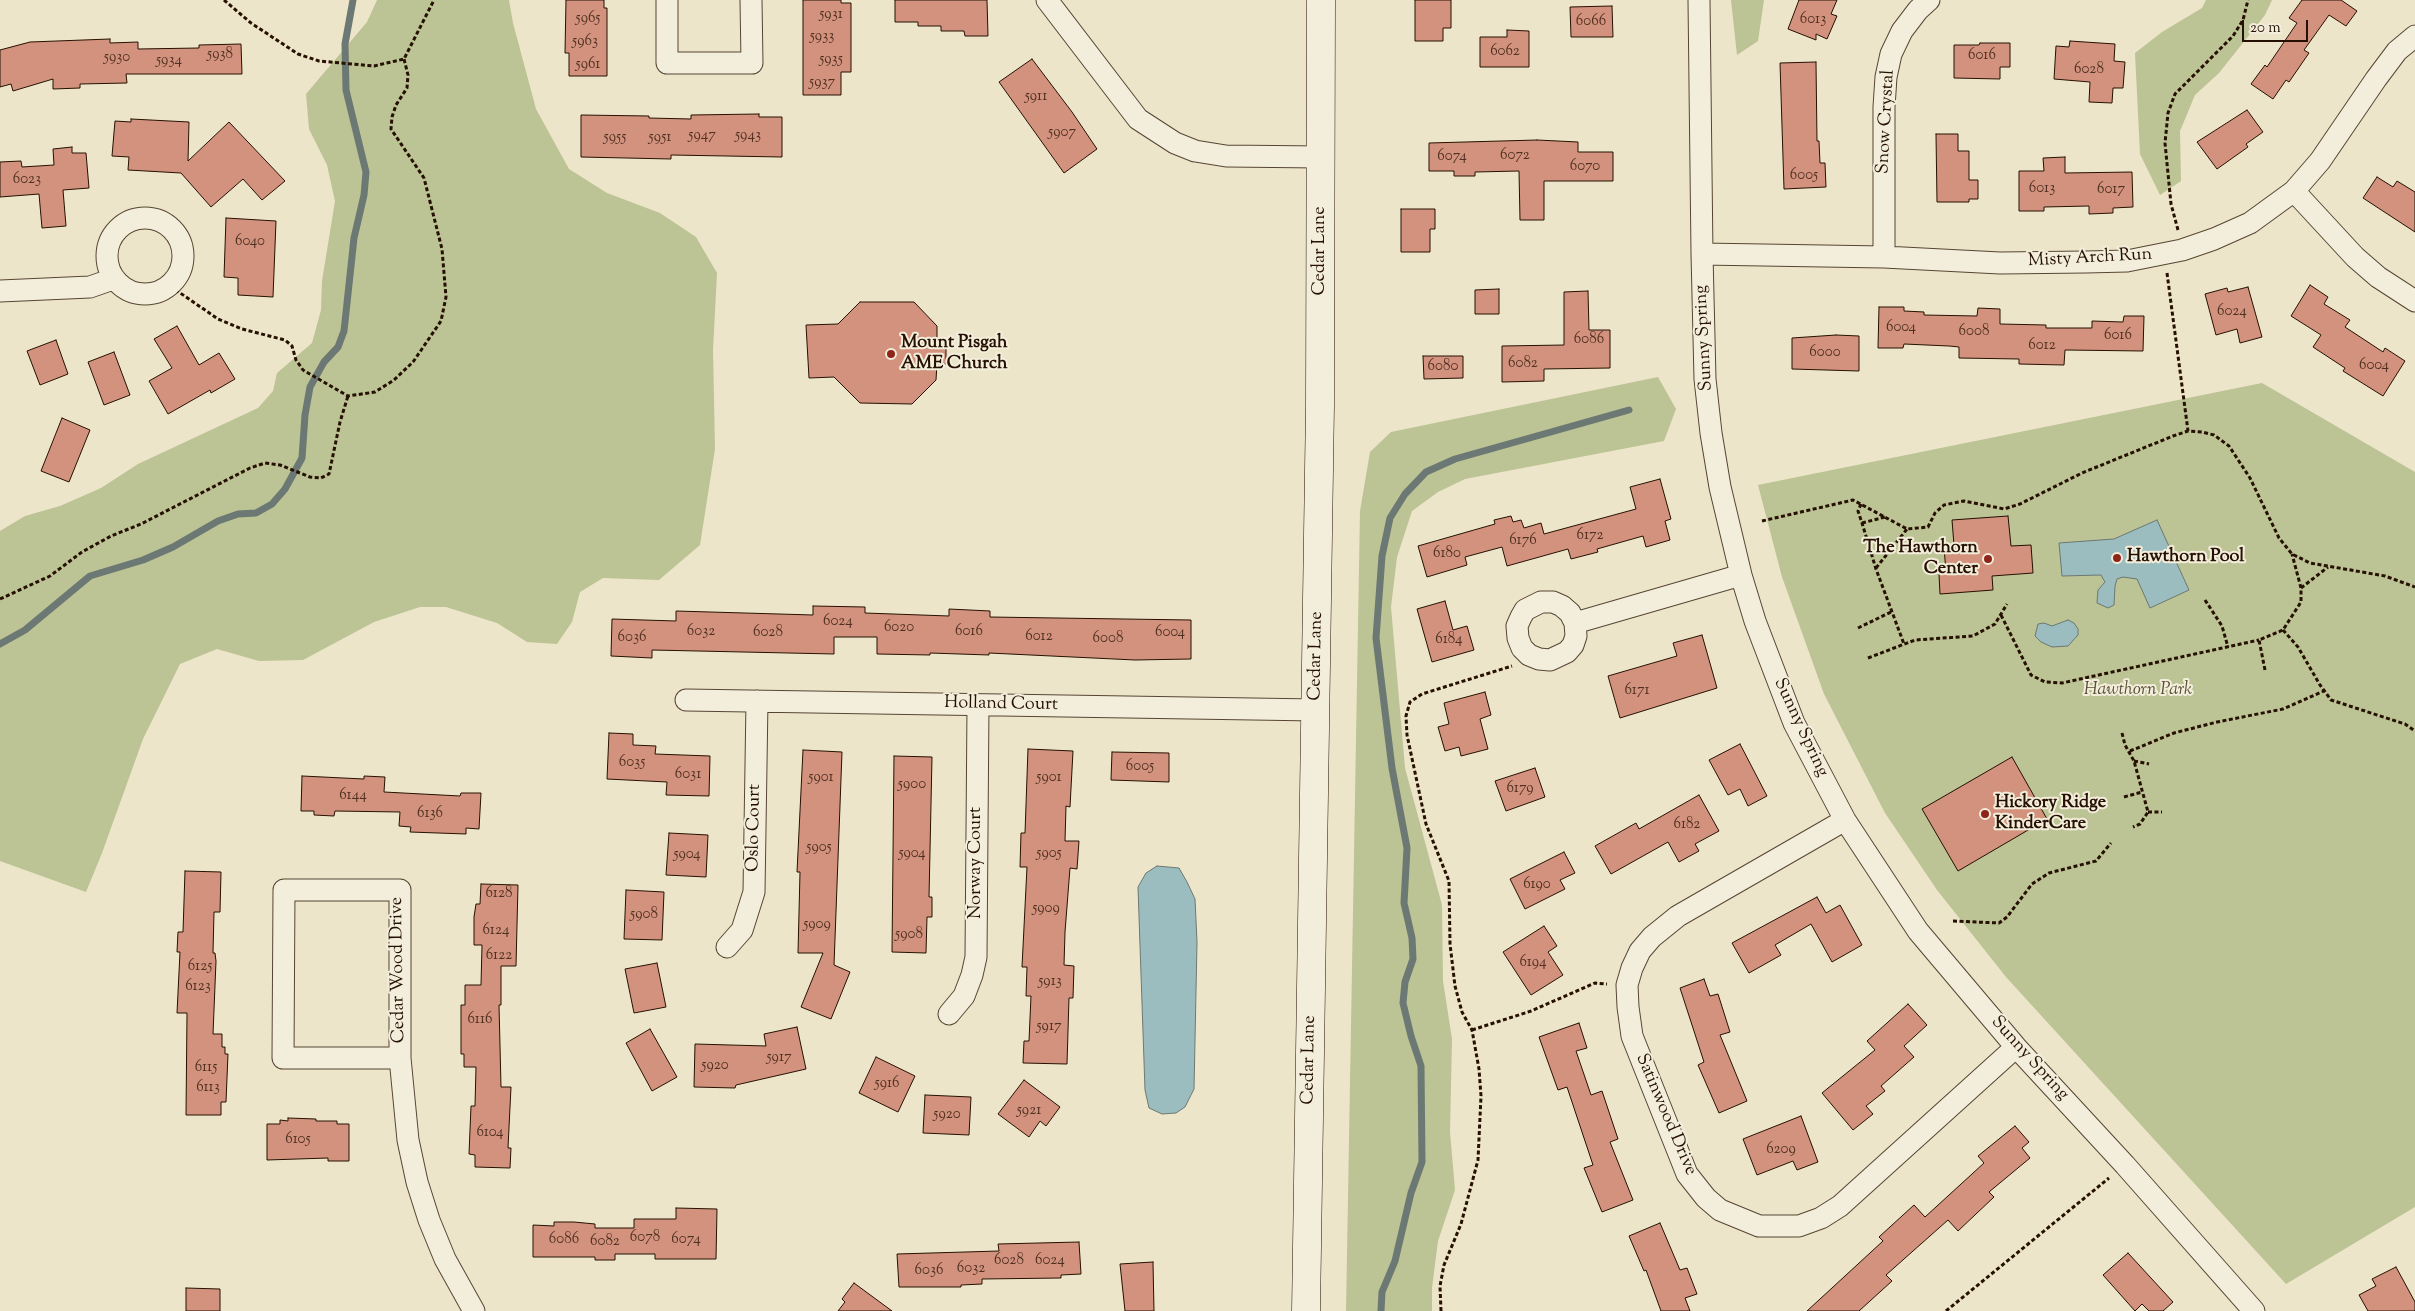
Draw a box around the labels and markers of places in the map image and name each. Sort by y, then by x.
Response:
place label: Mount Pisgah AME Church [901,333,1008,376]
marker: Mount Pisgah AME Church [885,348,897,360]
place label: The Hawthorn Center [1863,538,1978,580]
place label: Hawthorn Pool [2127,547,2244,569]
marker: Hawthorn Pool [2111,552,2123,564]
marker: The Hawthorn Center [1982,553,1994,565]
place label: Hickory Ridge KinderCare [1995,793,2106,836]
marker: Hickory Ridge KinderCare [1979,808,1991,820]

